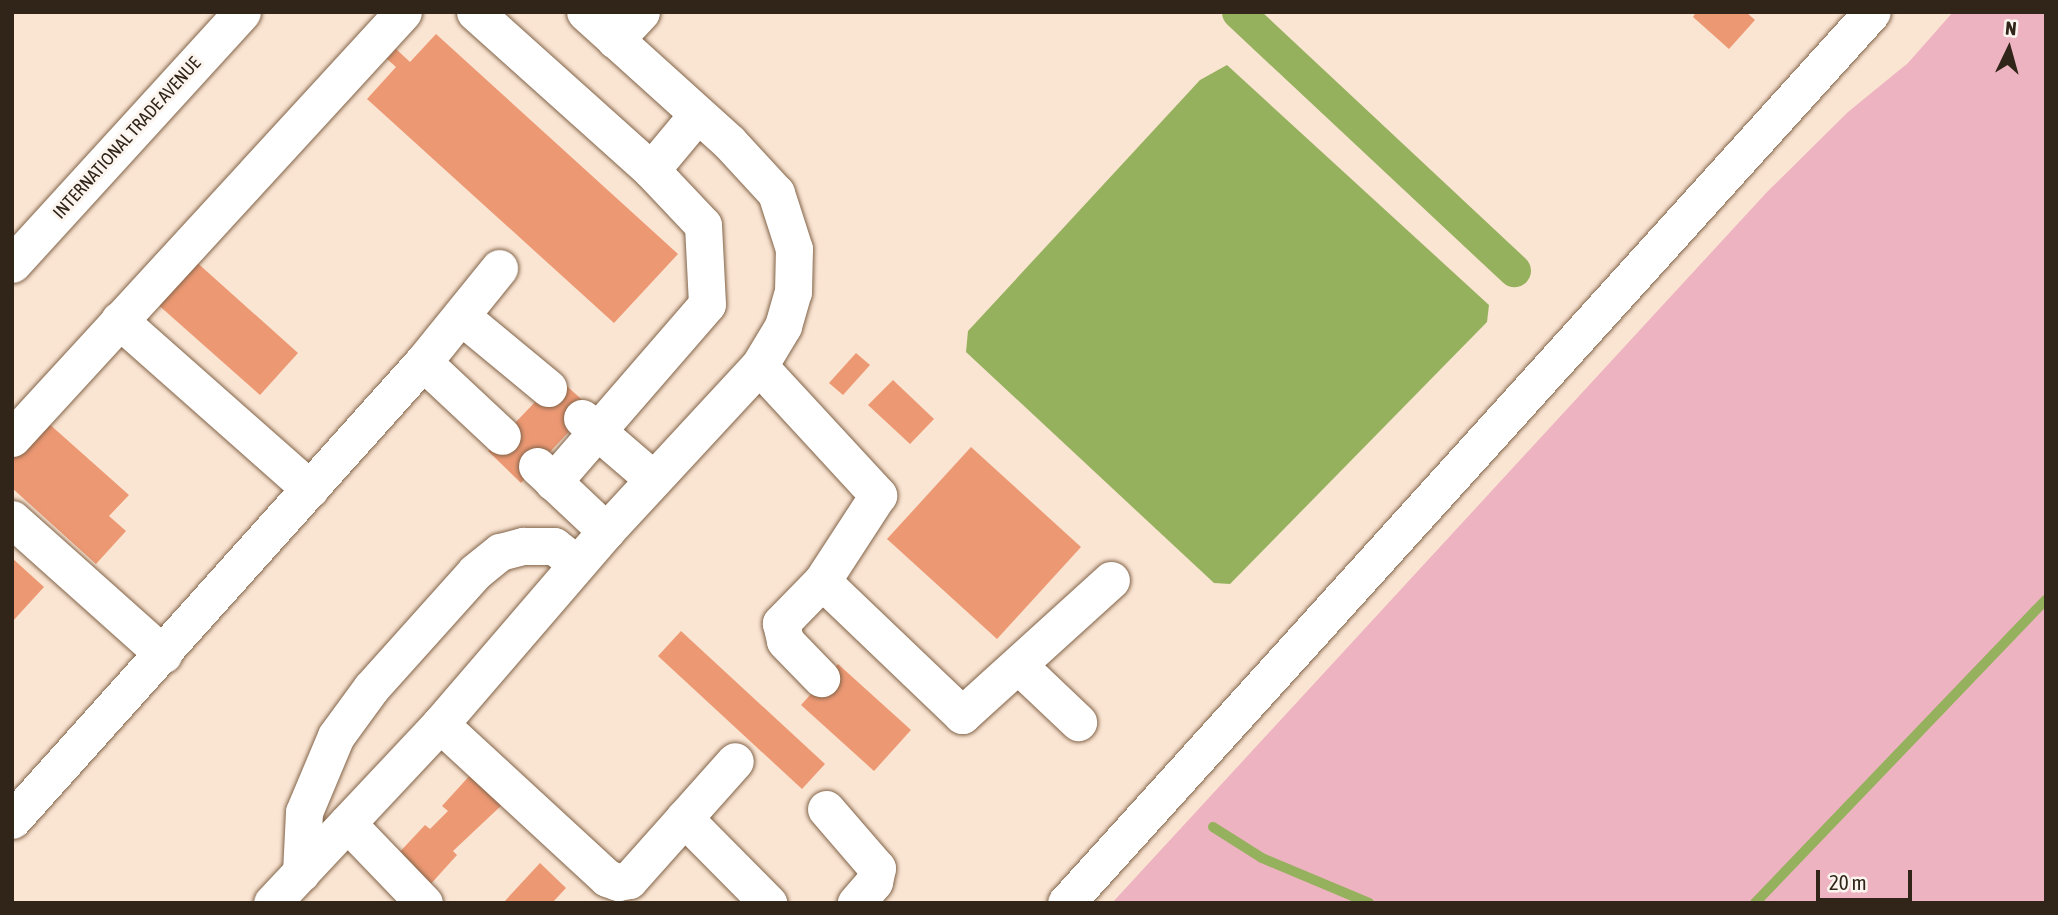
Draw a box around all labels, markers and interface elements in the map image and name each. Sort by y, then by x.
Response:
north arrow [1974,14,2044,84]
text: N [2004,17,2017,40]
street label: INTERNATIONAL TRADE AVENUE [49,53,205,223]
scale bar [1820,856,1916,900]
text: 20 m [1829,870,1867,894]

